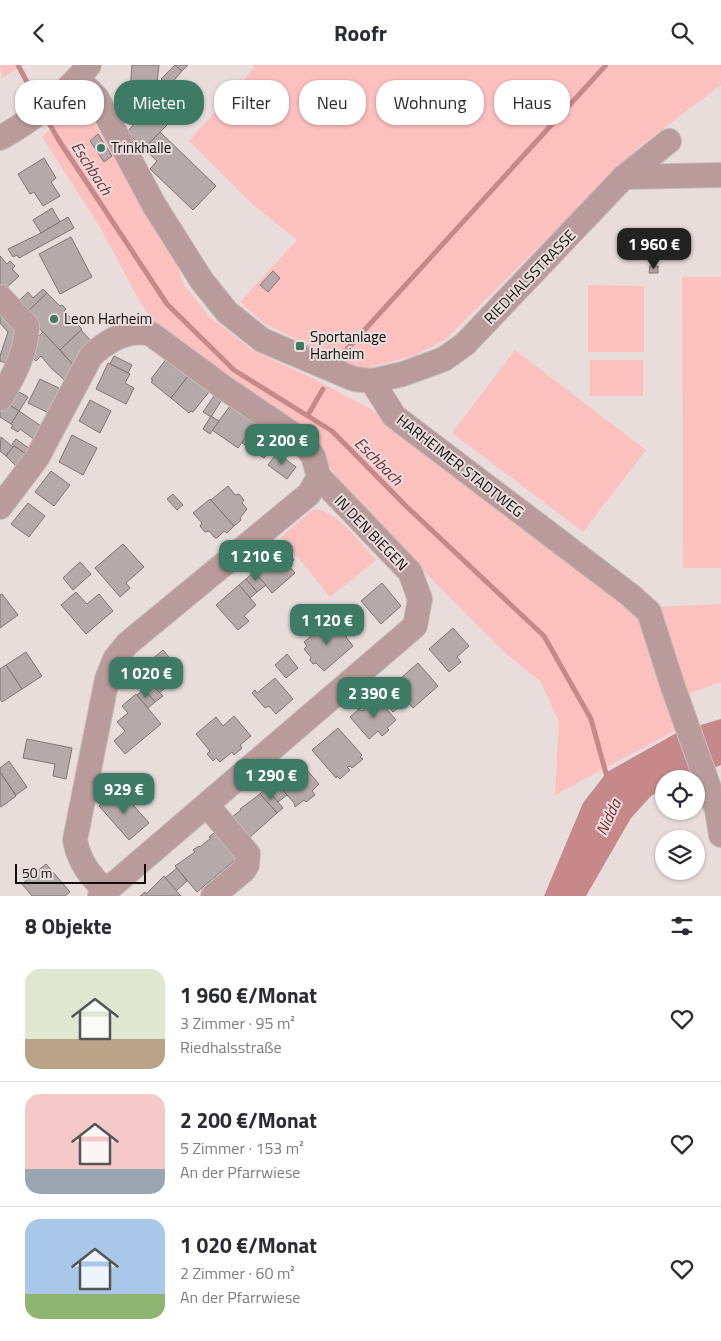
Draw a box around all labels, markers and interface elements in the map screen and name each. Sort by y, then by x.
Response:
text: Roofr [334,16,387,50]
icon: back [25,19,53,47]
icon: search [668,19,696,47]
chip: Kaufen [15,80,104,125]
chip: Mieten [114,80,204,125]
chip: Filter [214,80,289,125]
chip: Neu [299,80,366,125]
chip: Wohnung [376,80,484,125]
chip: Haus [494,80,570,125]
water label: Eschbach [66,136,119,200]
place label: Trinkhalle [111,136,171,159]
marker: Trinkhalle [95,142,107,154]
street label: RIEDHALSSTRASSE [478,224,581,329]
pin: 1 960 € [608,227,700,270]
text: 1 960 € [628,232,680,256]
place label: Leon Harheim [64,307,152,330]
marker: Leon Harheim [48,313,60,325]
place label: Sportanlage Harheim [310,325,386,365]
marker: Sportanlage Harheim [294,340,306,352]
street label: HARHEIMER STADTWEG [392,409,529,523]
pin: 2 200 € [236,423,328,466]
text: 2 200 € [256,428,308,452]
water label: Eschbach [349,431,409,491]
street label: IN DEN BIEGEN [329,490,413,576]
pin: 1 210 € [210,539,302,582]
text: 1 210 € [230,544,282,568]
pin: 1 120 € [281,603,373,646]
text: 1 120 € [301,608,353,632]
pin: 1 020 € [100,657,192,699]
text: 1 020 € [120,661,172,685]
pin: 2 390 € [328,677,420,719]
text: 2 390 € [348,681,400,705]
pin: 1 290 € [225,759,317,801]
text: 1 290 € [245,763,297,787]
map controls [655,770,705,880]
button: locate [655,770,705,820]
pin: 929 € [89,773,159,815]
text: 929 € [104,777,144,801]
water label: Nidda [589,794,627,839]
button: layers [655,830,705,880]
scale bar [15,861,146,884]
text: 50 m [22,862,52,883]
text: 8 Objekte [25,910,112,942]
icon: filters [668,912,696,940]
text: 1 960 €/Monat [180,979,317,1011]
icon: home [65,989,125,1049]
icon: heart [668,1005,696,1033]
text: 3 Zimmer · 95 m² [180,1011,295,1035]
text: Riedhalsstraße [180,1035,282,1059]
text: 2 200 €/Monat [180,1104,317,1136]
icon: home [65,1114,125,1174]
icon: heart [668,1130,696,1158]
text: 5 Zimmer · 153 m² [180,1136,304,1160]
text: An der Pfarrwiese [180,1160,300,1184]
text: 1 020 €/Monat [180,1229,317,1261]
icon: home [65,1239,125,1299]
icon: heart [668,1255,696,1283]
text: 2 Zimmer · 60 m² [180,1261,295,1285]
text: An der Pfarrwiese [180,1285,300,1309]

